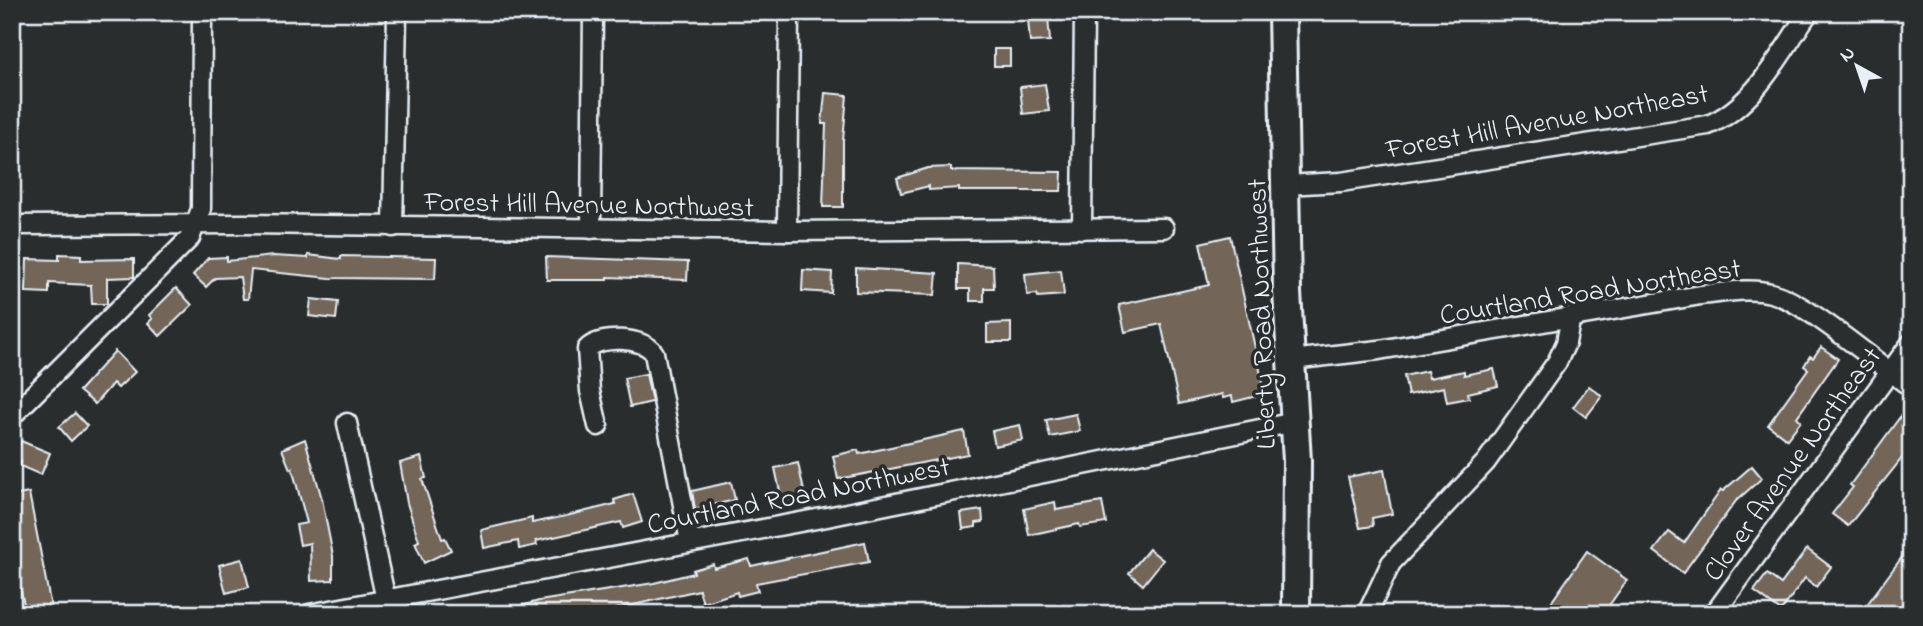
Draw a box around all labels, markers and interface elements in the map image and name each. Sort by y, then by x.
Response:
north arrow [1822,32,1892,102]
text: N [1834,40,1861,69]
street label: Forest Hill Avenue Northeast [1382,75,1712,172]
street label: Liberty Road Northwest [1238,178,1289,450]
street label: Forest Hill Avenue Northwest [423,183,754,230]
street label: Courtland Road Northeast [1437,249,1744,338]
street label: Clover Avenue Northeast [1695,339,1893,591]
street label: Courtland Road Northwest [644,448,954,547]

